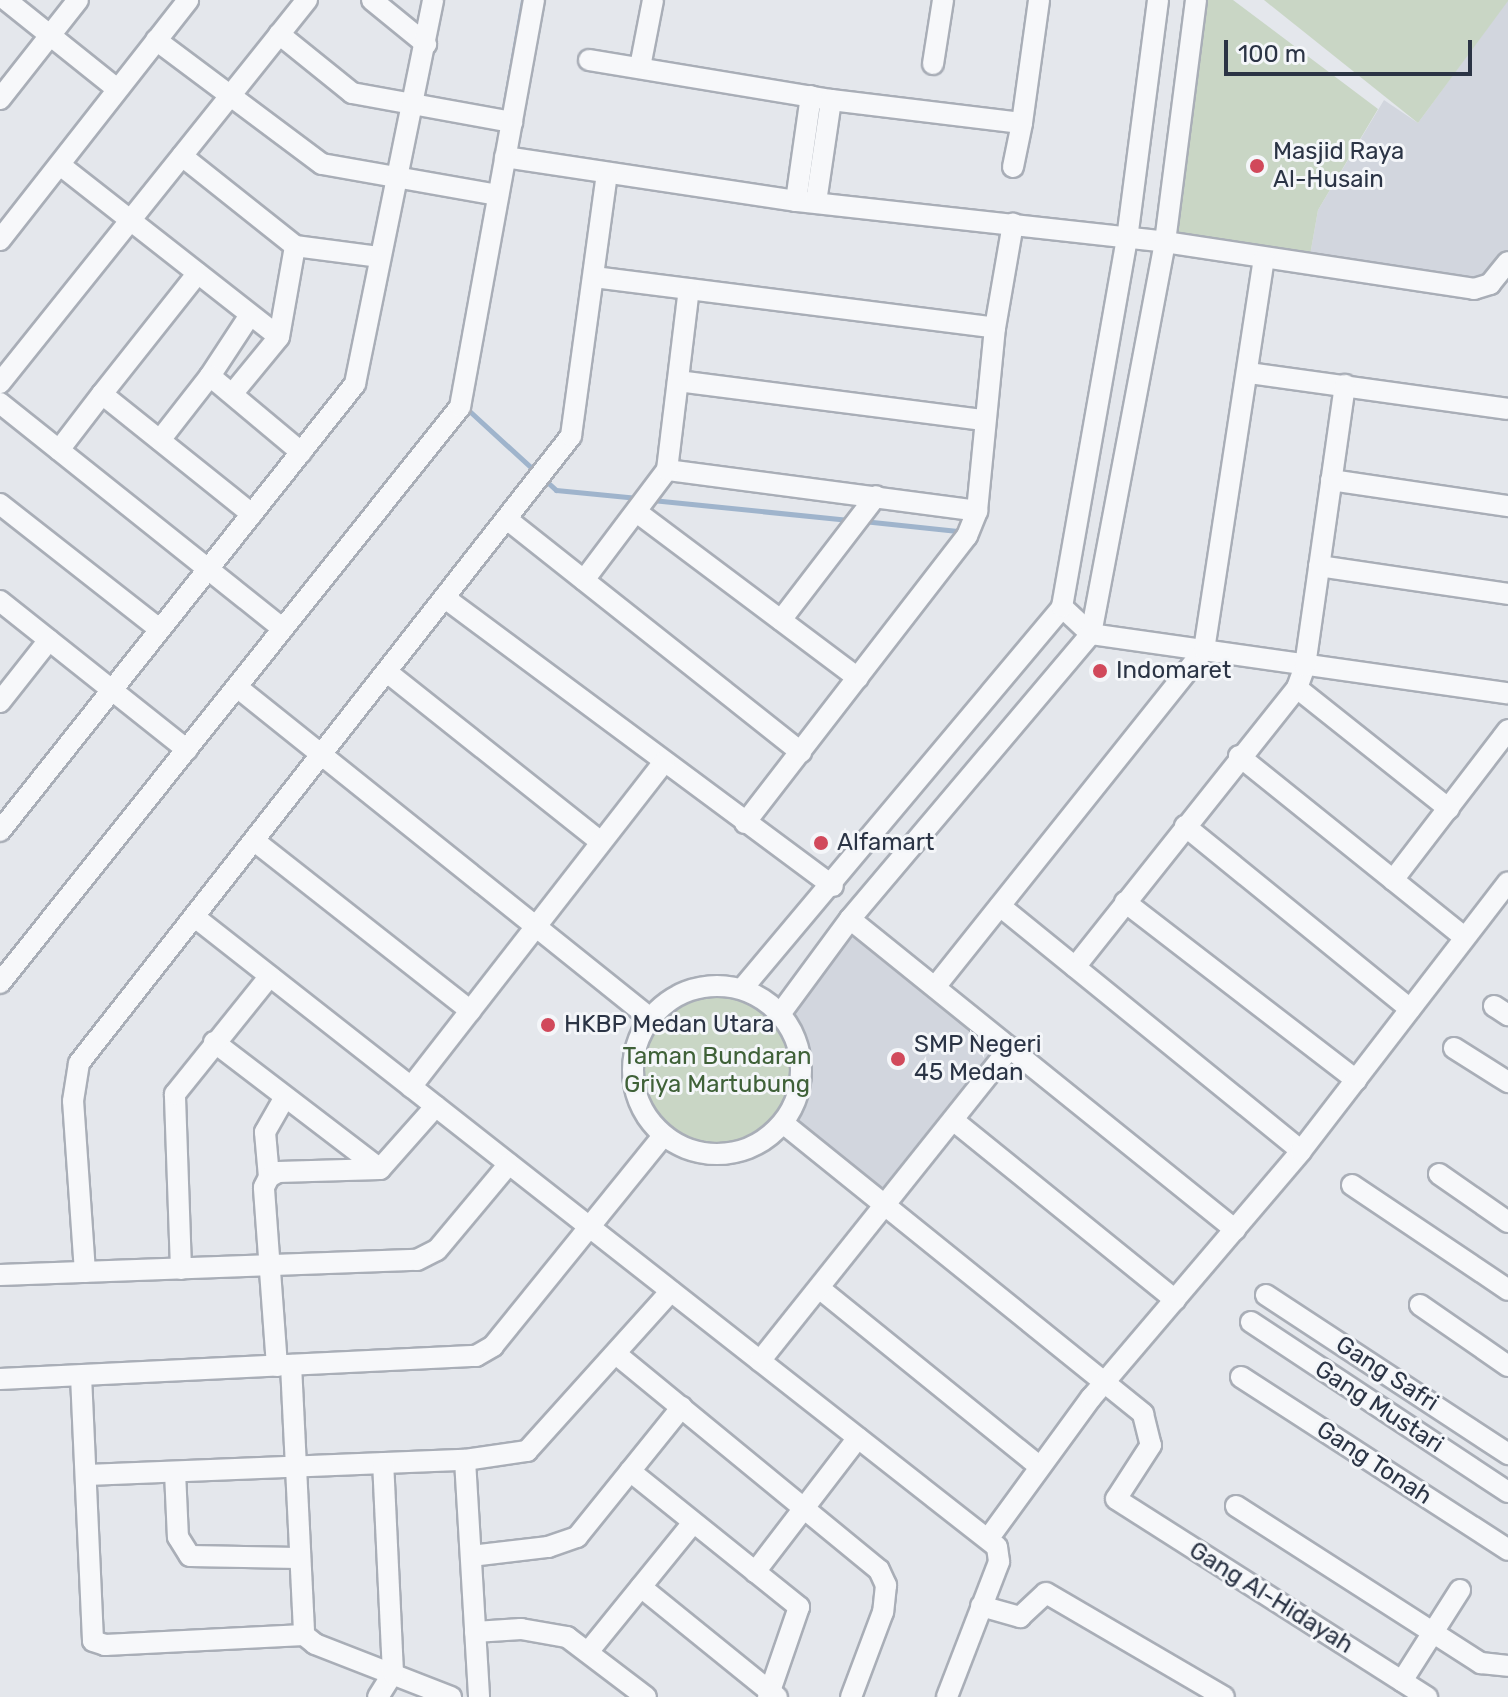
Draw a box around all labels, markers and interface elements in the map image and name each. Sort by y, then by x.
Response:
scale bar [1228,24,1476,74]
text: 100 m [1238,40,1306,68]
place label: Masjid Raya Al-Husain [1273,138,1404,194]
marker: Masjid Raya Al-Husain [1248,157,1266,175]
place label: Indomaret [1116,657,1231,685]
marker: Indomaret [1091,662,1109,680]
place label: Alfamart [837,829,934,857]
marker: Alfamart [812,834,830,852]
place label: HKBP Medan Utara [564,1011,775,1039]
marker: HKBP Medan Utara [539,1016,557,1034]
place label: SMP Negeri 45 Medan [914,1031,1042,1087]
park label: Taman Bundaran Griya Martubung [622,1043,812,1099]
marker: SMP Negeri 45 Medan [889,1050,907,1068]
street label: Gang Safri [1330,1330,1444,1418]
street label: Gang Mustari [1309,1355,1449,1459]
street label: Gang Tonah [1311,1415,1437,1511]
street label: Gang Al-Hidayah [1183,1536,1359,1660]

